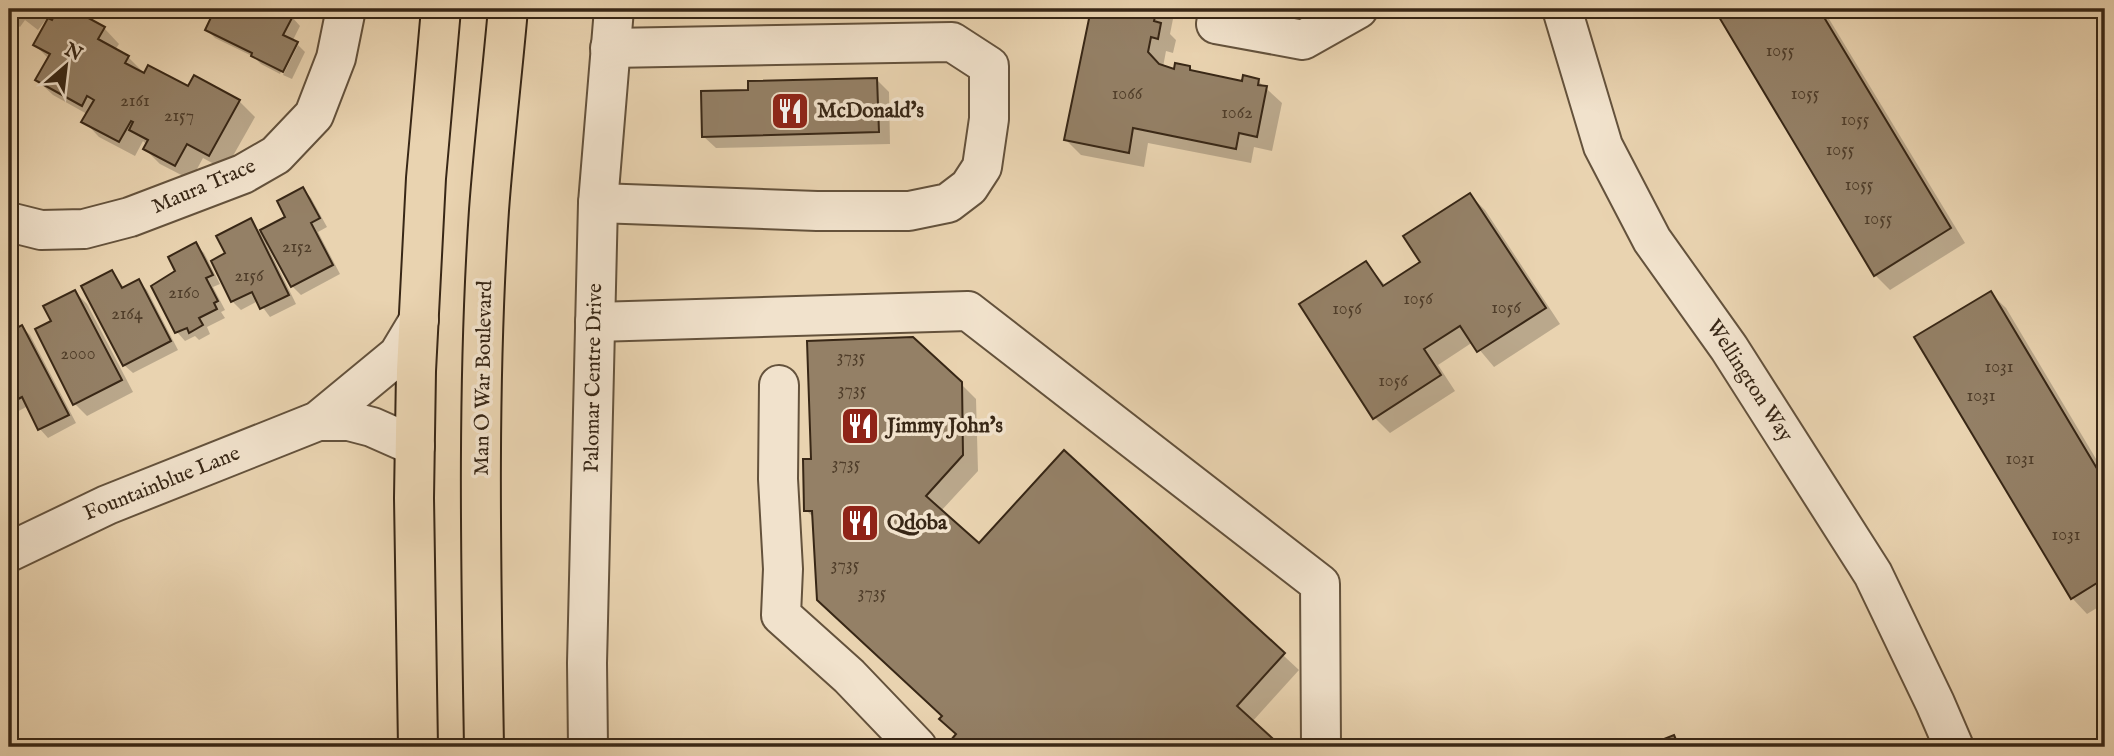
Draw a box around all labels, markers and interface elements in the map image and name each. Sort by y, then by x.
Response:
north arrow [32,32,102,102]
text: N [59,38,86,67]
house number: 1055 [1766,40,1795,63]
house number: 1066 [1112,83,1143,106]
house number: 1055 [1791,83,1820,106]
house number: 2161 [120,90,150,113]
restaurant icon: McDonald's [769,90,811,132]
place label: McDonald's [817,98,924,125]
house number: 1062 [1221,102,1253,125]
house number: 2157 [164,105,194,128]
house number: 1055 [1841,109,1870,132]
house number: 1055 [1826,139,1855,162]
street label: Maura Trace [148,153,260,221]
house number: 1055 [1845,174,1874,197]
house number: 1055 [1864,208,1893,231]
house number: 2152 [282,236,312,259]
house number: 2156 [234,265,264,288]
street label: Man O War Boulevard [469,279,499,476]
house number: 2160 [168,282,200,305]
street label: Palomar Centre Drive [579,283,609,473]
house number: 1056 [1403,288,1433,311]
house number: 1056 [1491,297,1521,320]
house number: 1056 [1332,298,1362,321]
house number: 2164 [111,303,143,326]
street label: Wellington Way [1699,315,1799,448]
house number: 2000 [61,343,95,366]
house number: 3735 [837,346,866,369]
house number: 1031 [1985,356,2013,379]
house number: 1056 [1378,370,1408,393]
house number: 3735 [838,379,867,402]
house number: 1031 [1967,385,1995,408]
restaurant icon: Jimmy John's [839,405,881,447]
place label: Jimmy John's [884,413,1003,440]
street label: Fountainblue Lane [80,440,244,528]
house number: 1031 [2006,448,2034,471]
house number: 3735 [832,453,861,476]
restaurant icon: Qdoba [839,502,881,544]
place label: Qdoba [887,510,948,537]
house number: 1031 [2052,524,2080,547]
house number: 3735 [831,554,860,577]
house number: 3735 [858,582,887,605]

